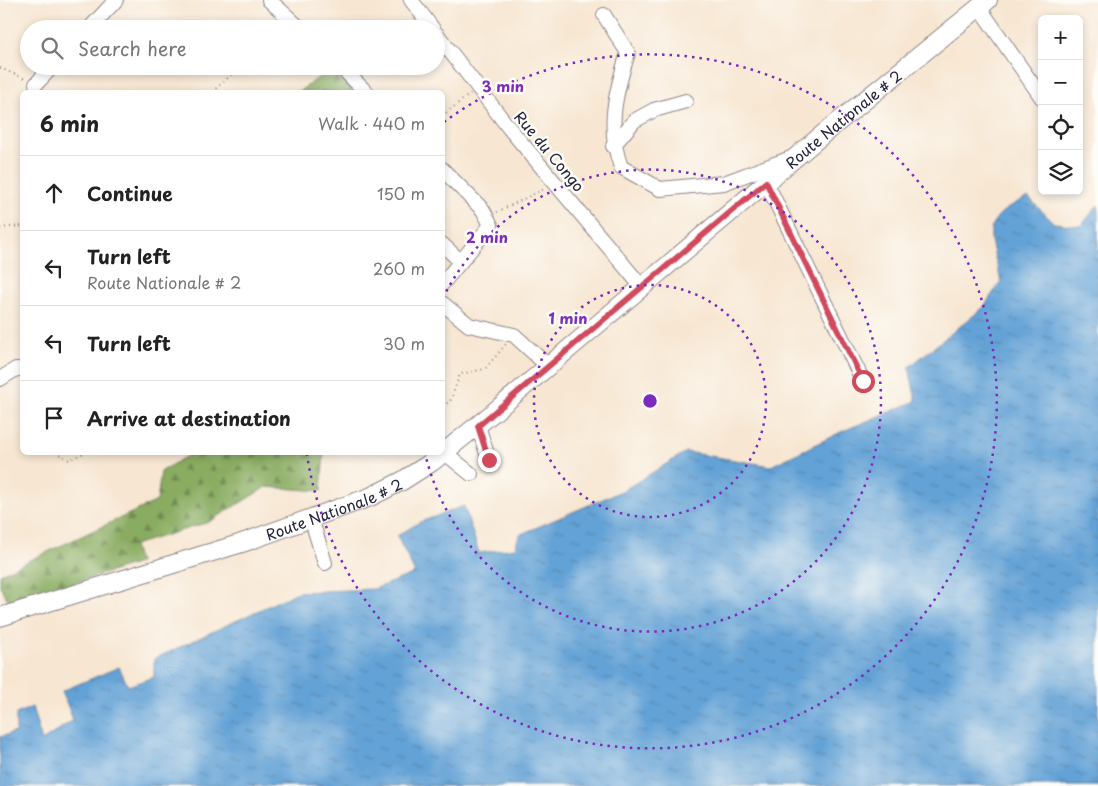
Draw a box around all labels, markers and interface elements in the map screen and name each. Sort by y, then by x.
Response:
map controls [1038,15,1083,195]
button: + [1038,15,1083,60]
search box [20,20,445,75]
icon: search [38,34,66,62]
text: Search here [78,34,187,62]
button: − [1038,60,1083,105]
street label: Route Nationale # 2 [780,64,906,173]
text: 3 min [482,74,524,97]
button: locate [1038,105,1083,150]
street label: Rue du Congo [509,106,591,196]
text: 6 min [40,107,99,139]
text: Walk · 440 m [318,111,425,135]
button: layers [1038,150,1083,195]
icon: ahead [40,179,68,207]
text: Continue [87,179,173,207]
text: 150 m [377,181,425,205]
text: 2 min [466,225,508,248]
text: Turn left [87,242,171,270]
icon: left [40,254,68,282]
text: 260 m [373,256,425,280]
text: Route Nationale # 2 [87,270,241,294]
text: 1 min [549,306,587,329]
icon: left [40,329,68,357]
text: Turn left [87,329,171,357]
text: 30 m [383,331,425,355]
route start [852,370,875,393]
centre of rings [641,392,659,410]
icon: arrive [40,404,68,432]
text: Arrive at destination [87,404,291,432]
route end [478,449,501,472]
street label: Route Nationale # 2 [262,471,406,545]

